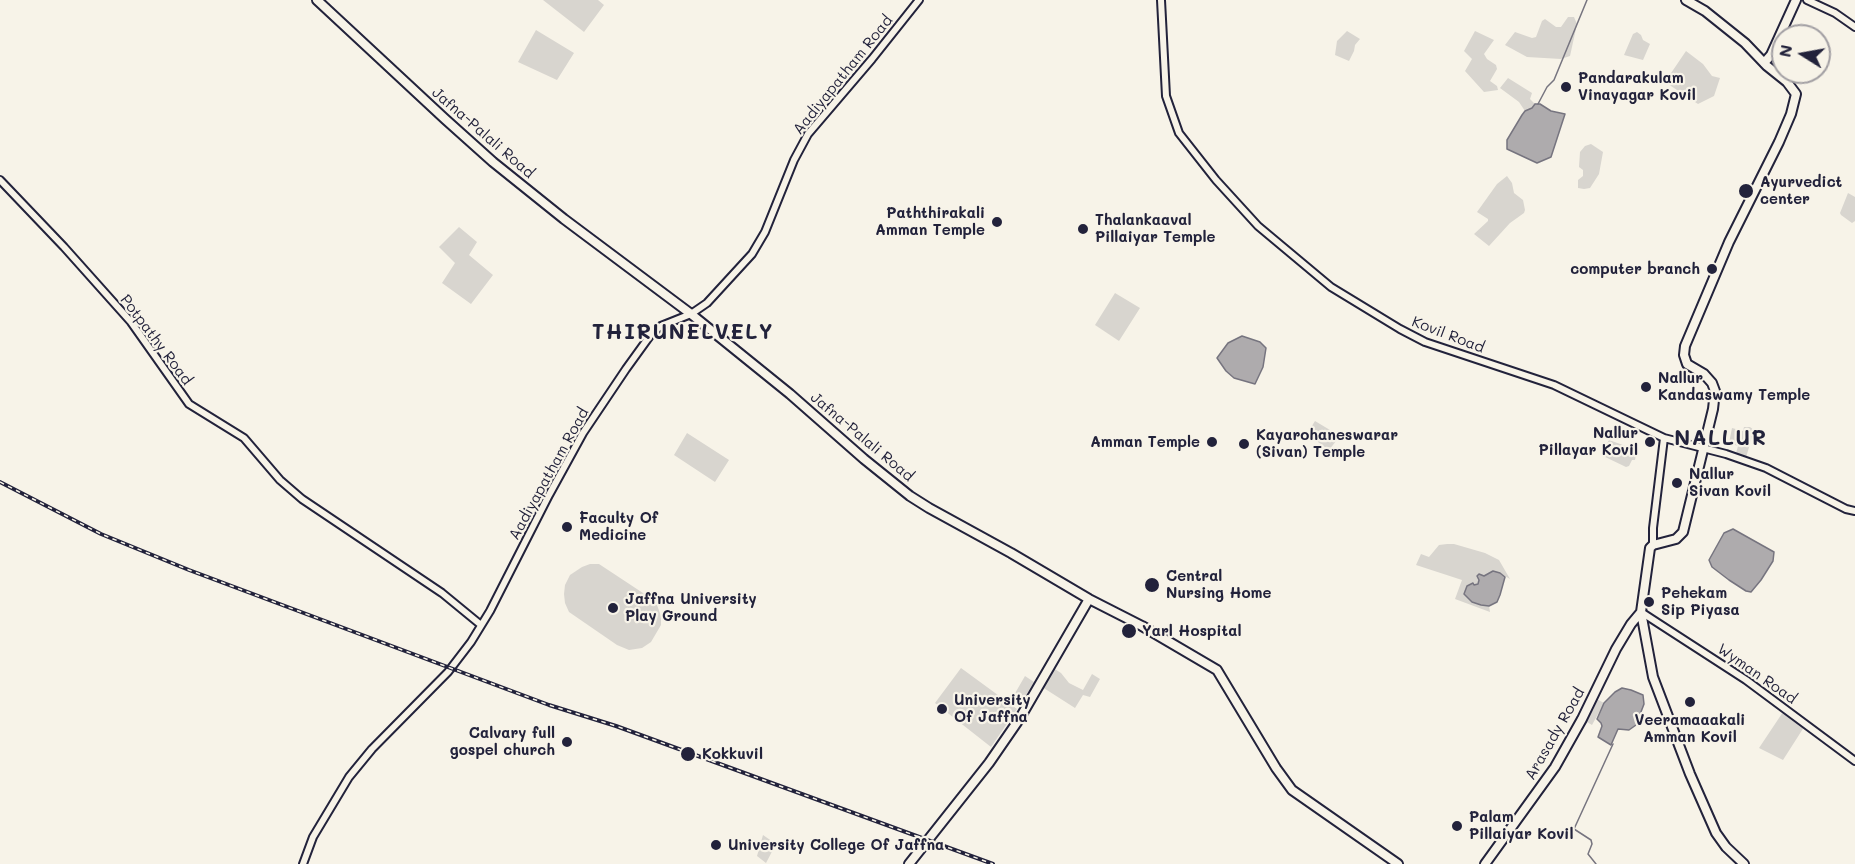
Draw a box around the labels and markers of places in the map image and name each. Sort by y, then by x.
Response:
place label: Pandarakulam Vinayagar Kovil [1578,69,1696,104]
marker: Pandarakulam Vinayagar Kovil [1559,80,1573,94]
place label: Ayurvedict center [1760,173,1842,208]
marker: Ayurvedict center [1737,182,1755,200]
place label: Paththirakali Amman Temple [875,204,985,239]
place label: Thalankaaval Pillaiyar Temple [1095,211,1215,246]
marker: Paththirakali Amman Temple [990,215,1004,229]
marker: Thalankaaval Pillaiyar Temple [1076,222,1090,236]
place label: computer branch [1570,260,1700,278]
marker: computer branch [1705,262,1719,276]
place label: Nallur Kandaswamy Temple [1658,369,1810,404]
marker: Nallur Kandaswamy Temple [1639,380,1653,394]
place label: Nallur Pillayar Kovil [1539,424,1638,459]
place label: Kayarohaneswarar (Sivan) Temple [1256,426,1398,461]
place label: Amman Temple [1090,433,1200,451]
marker: Amman Temple [1205,435,1219,449]
marker: Nallur Pillayar Kovil [1643,435,1657,449]
marker: Kayarohaneswarar (Sivan) Temple [1237,437,1251,451]
place label: Nallur Sivan Kovil [1689,465,1771,500]
marker: Nallur Sivan Kovil [1670,476,1684,490]
place label: Faculty Of Medicine [579,509,658,544]
marker: Faculty Of Medicine [560,520,574,534]
place label: Central Nursing Home [1166,567,1271,602]
marker: Central Nursing Home [1143,576,1161,594]
place label: Pehekam Sip Piyasa [1661,584,1740,619]
place label: Jaffna University Play Ground [625,590,757,625]
marker: Pehekam Sip Piyasa [1642,595,1656,609]
marker: Jaffna University Play Ground [606,601,620,615]
marker: Yarl Hospital [1120,622,1138,640]
place label: Yarl Hospital [1142,622,1241,640]
place label: University Of Jaffna [954,691,1031,726]
marker: Veeramaaakali Amman Kovil [1683,695,1697,709]
marker: University Of Jaffna [935,702,949,716]
place label: Veeramaaakali Amman Kovil [1635,711,1745,746]
place label: Calvary full gospel church [450,724,555,759]
marker: Calvary full gospel church [560,735,574,749]
marker: Kokkuvil [679,745,697,763]
place label: Kokkuvil [702,745,763,763]
place label: Palam Pillaiyar Kovil [1469,808,1573,843]
marker: Palam Pillaiyar Kovil [1450,819,1464,833]
place label: University College Of Jaffna [728,836,944,854]
marker: University College Of Jaffna [709,838,723,852]

